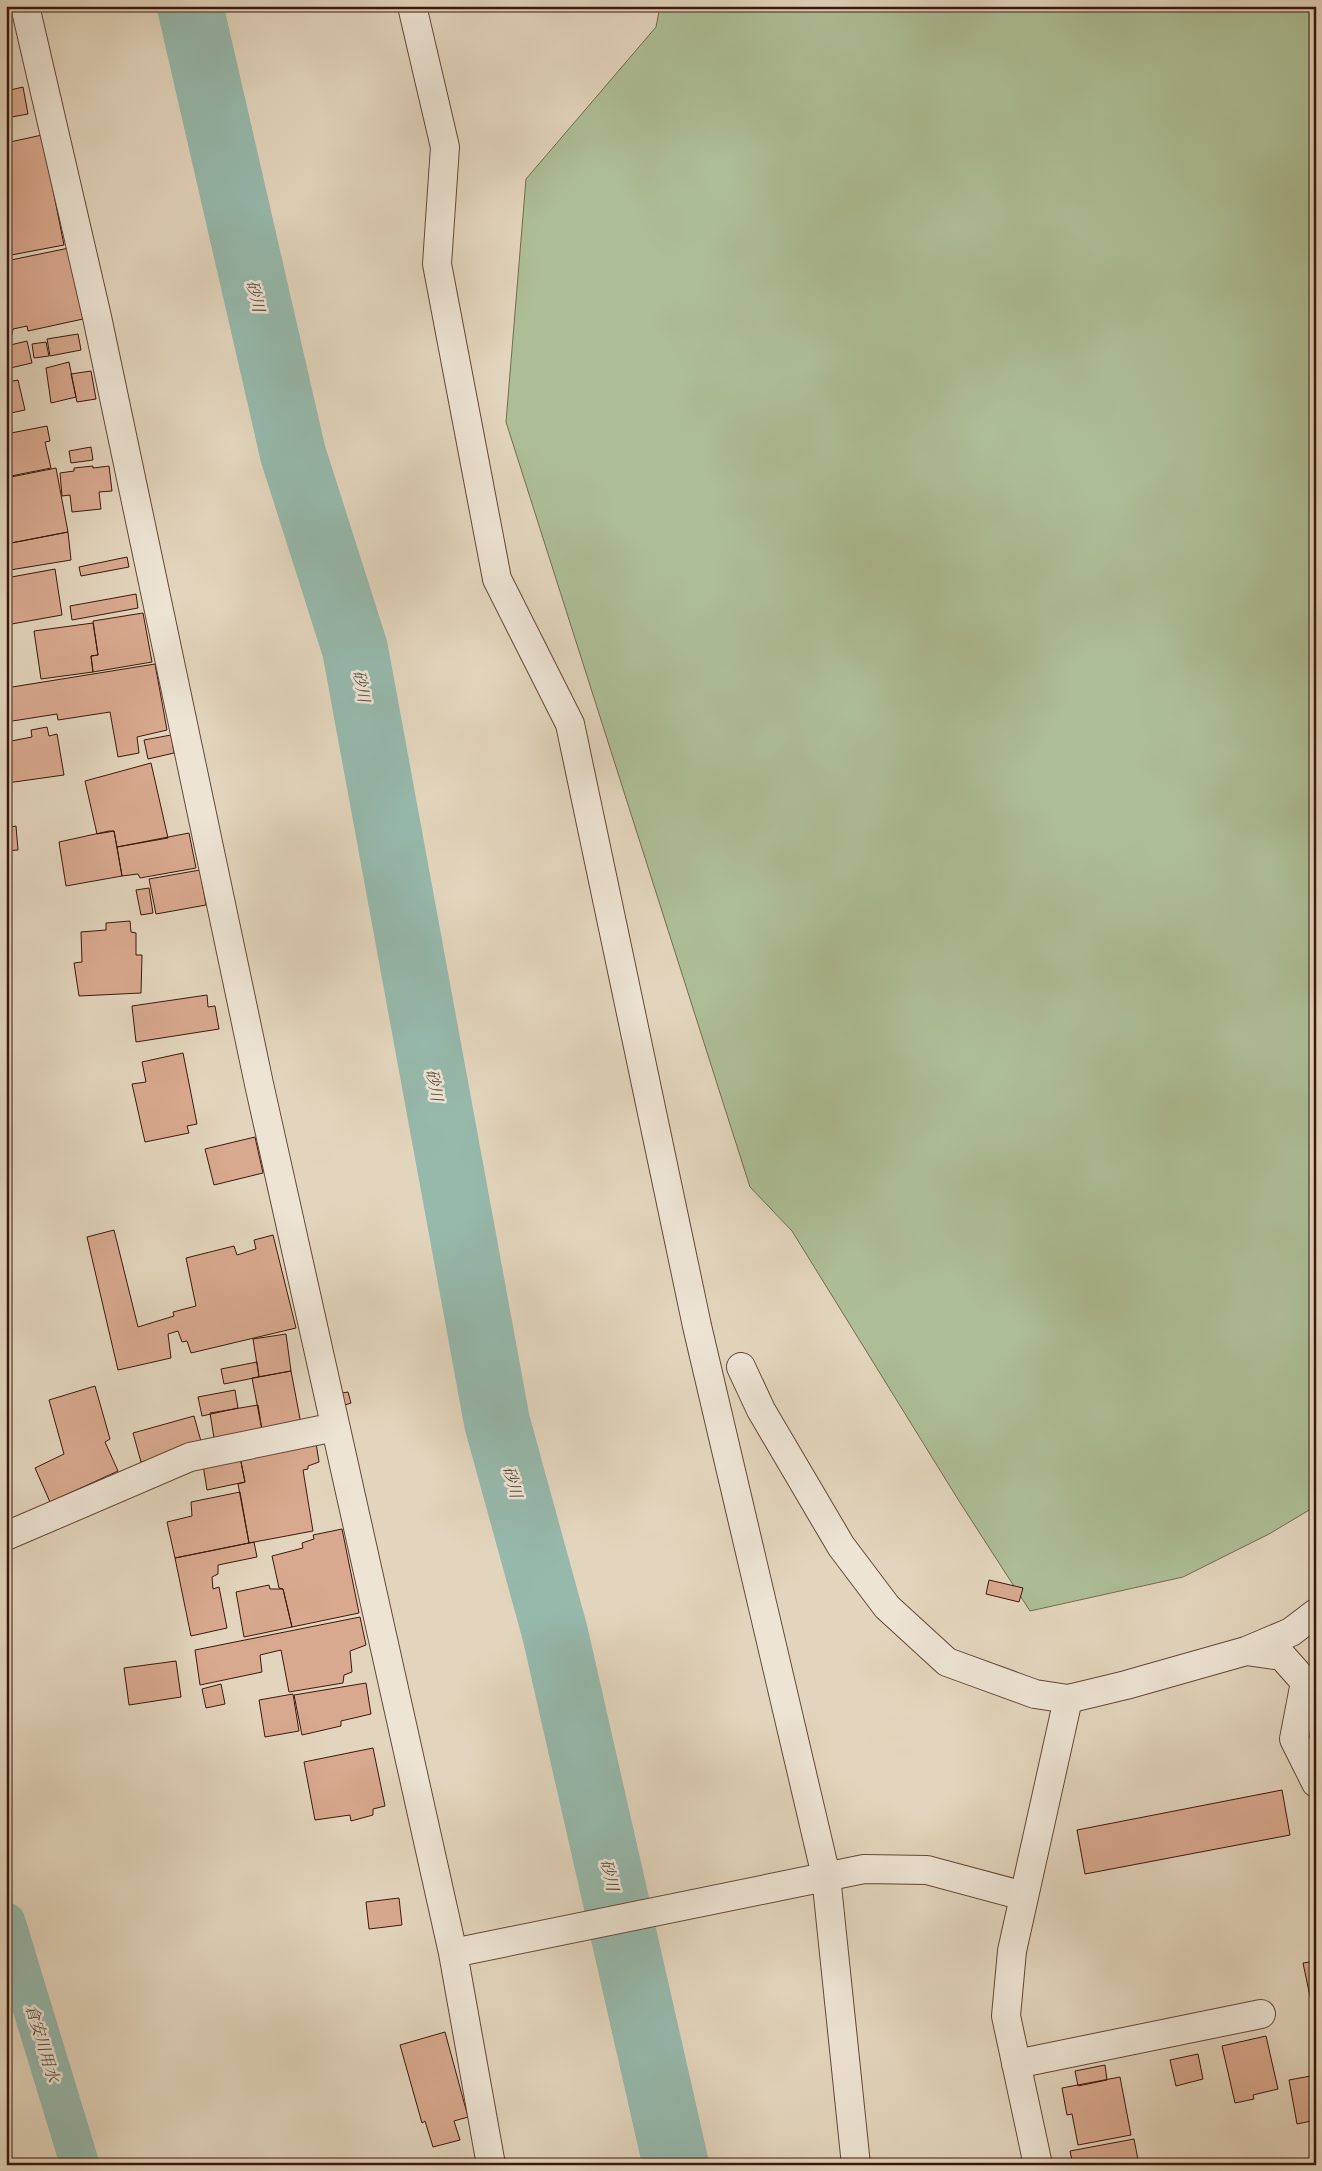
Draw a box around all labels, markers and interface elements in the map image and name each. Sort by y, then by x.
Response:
water label: 砂川 [243,278,269,316]
water label: 砂川 [349,669,374,705]
water label: 砂川 [422,1068,447,1104]
water label: 砂川 [499,1464,526,1502]
water label: 砂川 [597,1857,623,1895]
water label: 倉安川用水 [22,2002,64,2086]

